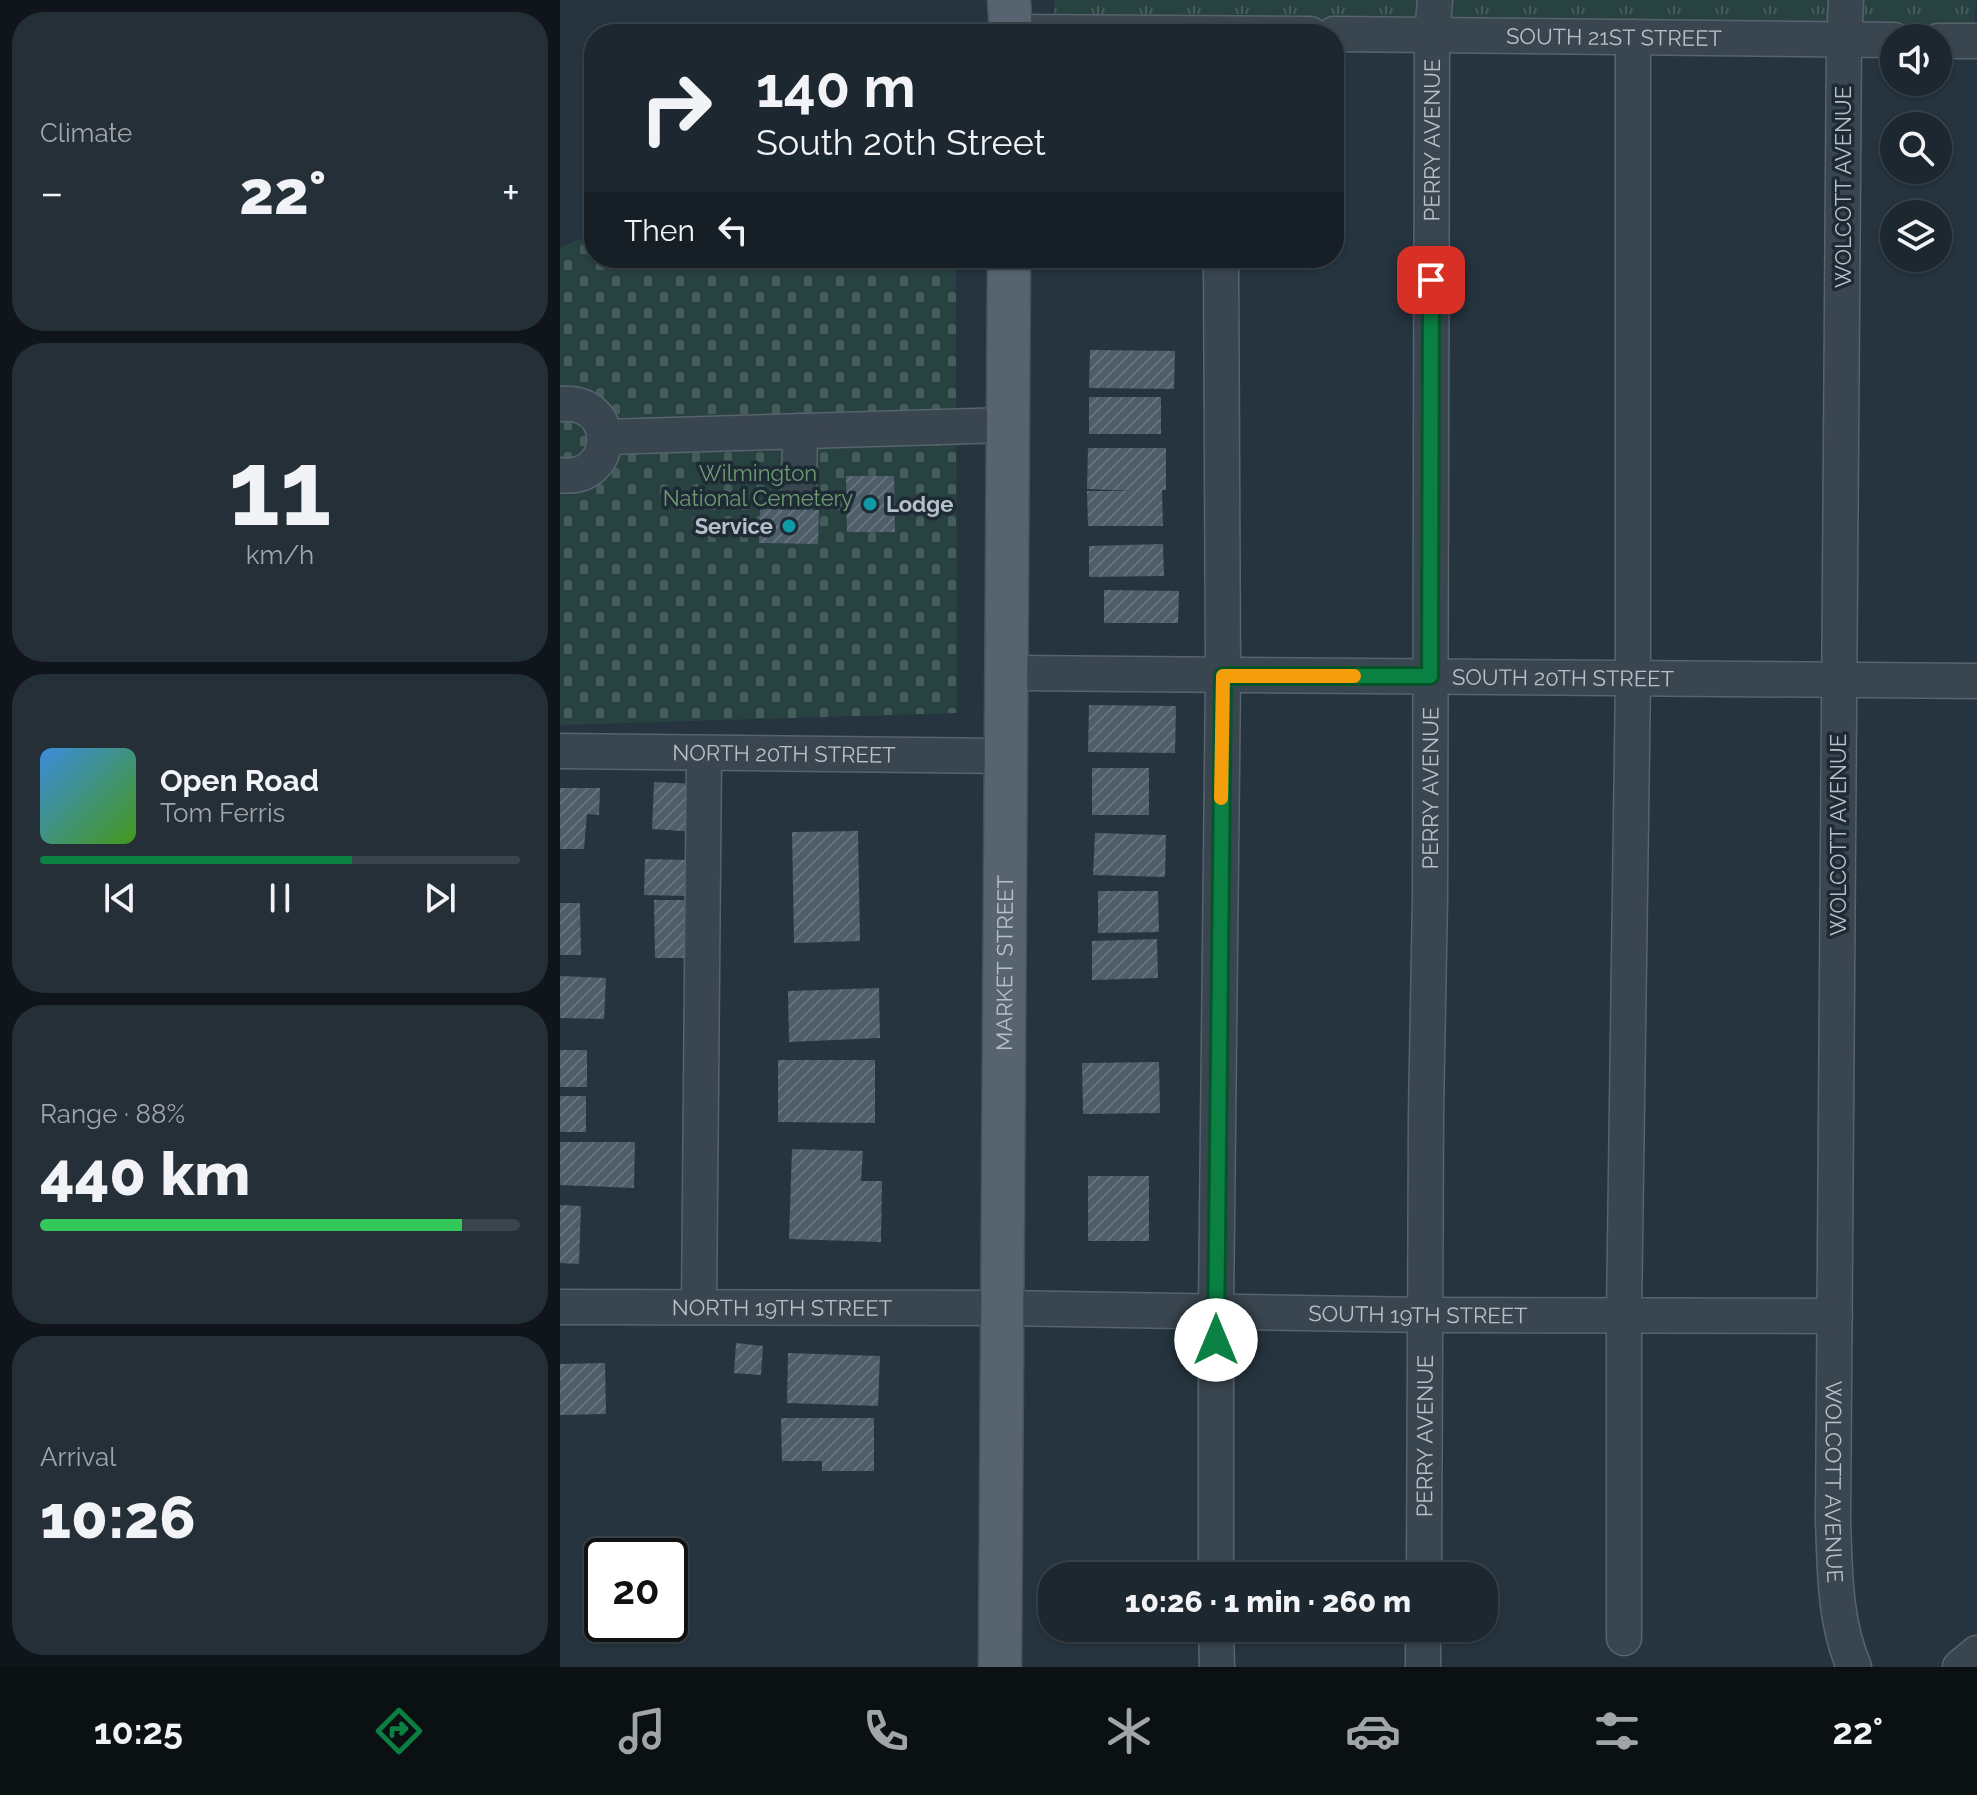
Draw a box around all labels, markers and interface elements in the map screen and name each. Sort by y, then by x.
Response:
street label: SOUTH 21ST STREET [1506,23,1723,51]
map controls [1880,24,1952,272]
button: sound [1880,24,1952,96]
text: 140 m [756,54,916,120]
icon: right [624,56,728,160]
street label: PERRY AVENUE [1419,59,1445,221]
street label: WOLCOTT AVENUE [1830,86,1856,288]
button: search [1880,112,1952,184]
text: Climate [40,118,132,148]
text: South 20th Street [756,121,1046,163]
text: 22° [239,158,326,228]
text: − [40,167,64,218]
text: + [502,167,520,218]
button: layers [1880,200,1952,272]
icon: left [711,208,755,252]
text: Then [624,213,695,248]
pin [1397,246,1465,314]
icon: arrive [1409,258,1453,302]
text: 11 [229,427,331,549]
park label: Wilmington National Cemetery [663,460,853,511]
place label: Lodge [886,491,953,517]
marker: Lodge [861,495,879,513]
place label: Service [695,513,773,539]
marker: Service [780,517,798,535]
text: km/h [246,540,314,570]
street label: SOUTH 20TH STREET [1452,664,1675,692]
street label: PERRY AVENUE [1417,707,1443,869]
street label: WOLCOTT AVENUE [1825,734,1851,936]
street label: NORTH 20TH STREET [672,739,896,768]
text: Open Road [160,763,319,798]
text: Tom Ferris [160,798,285,828]
street label: MARKET STREET [991,874,1018,1051]
icon: previous [98,876,142,920]
icon: pause [258,876,302,920]
icon: next [418,876,462,920]
text: Range · 88% [40,1099,185,1129]
text: 440 km [40,1139,250,1209]
street label: NORTH 19TH STREET [672,1294,893,1321]
position arrow [1174,1298,1258,1382]
street label: SOUTH 19TH STREET [1308,1300,1528,1328]
street label: PERRY AVENUE [1411,1355,1438,1517]
street label: WOLCOTT AVENUE [1820,1381,1849,1584]
text: Arrival [40,1442,116,1472]
text: 10:26 [40,1482,196,1552]
speed limit sign: 20 [584,1538,688,1642]
text: 10:26 · 1 min · 260 m [1125,1584,1411,1619]
icon: directions [371,1703,427,1759]
icon: music [614,1703,670,1759]
icon: phone [858,1703,914,1759]
icon: climate [1101,1703,1157,1759]
icon: car [1345,1703,1401,1759]
icon: filters [1589,1703,1645,1759]
text: 10:25 [94,1710,183,1752]
text: 22° [1832,1710,1883,1752]

